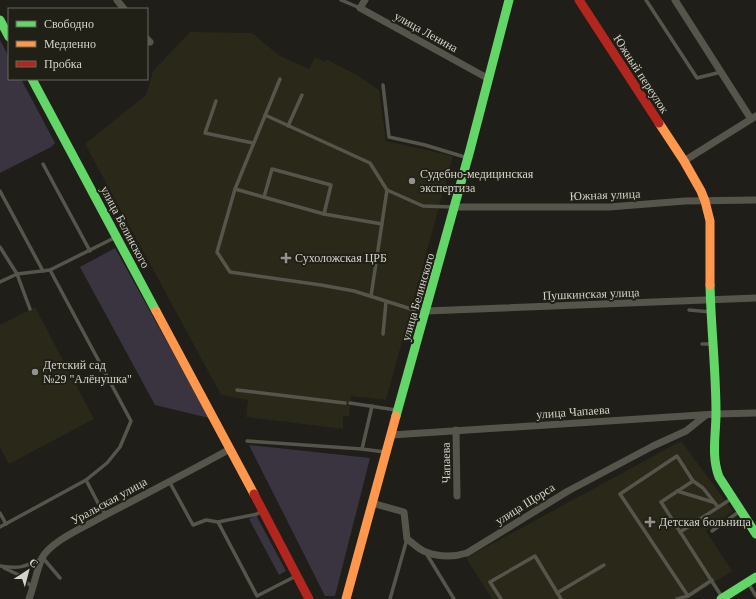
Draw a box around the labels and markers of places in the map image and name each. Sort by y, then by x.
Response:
place label: Судебно-медицинская экспертиза [420,167,534,195]
marker: Судебно-медицинская экспертиза [407,176,417,186]
place label: Сухоложская ЦРБ [295,251,387,265]
marker: Сухоложская ЦРБ [280,252,292,264]
place label: Детский сад №29 "Алёнушка" [43,358,132,386]
marker: Детский сад №29 "Алёнушка" [30,367,40,377]
place label: Детская больница [659,515,752,529]
marker: Детская больница [644,516,656,528]

